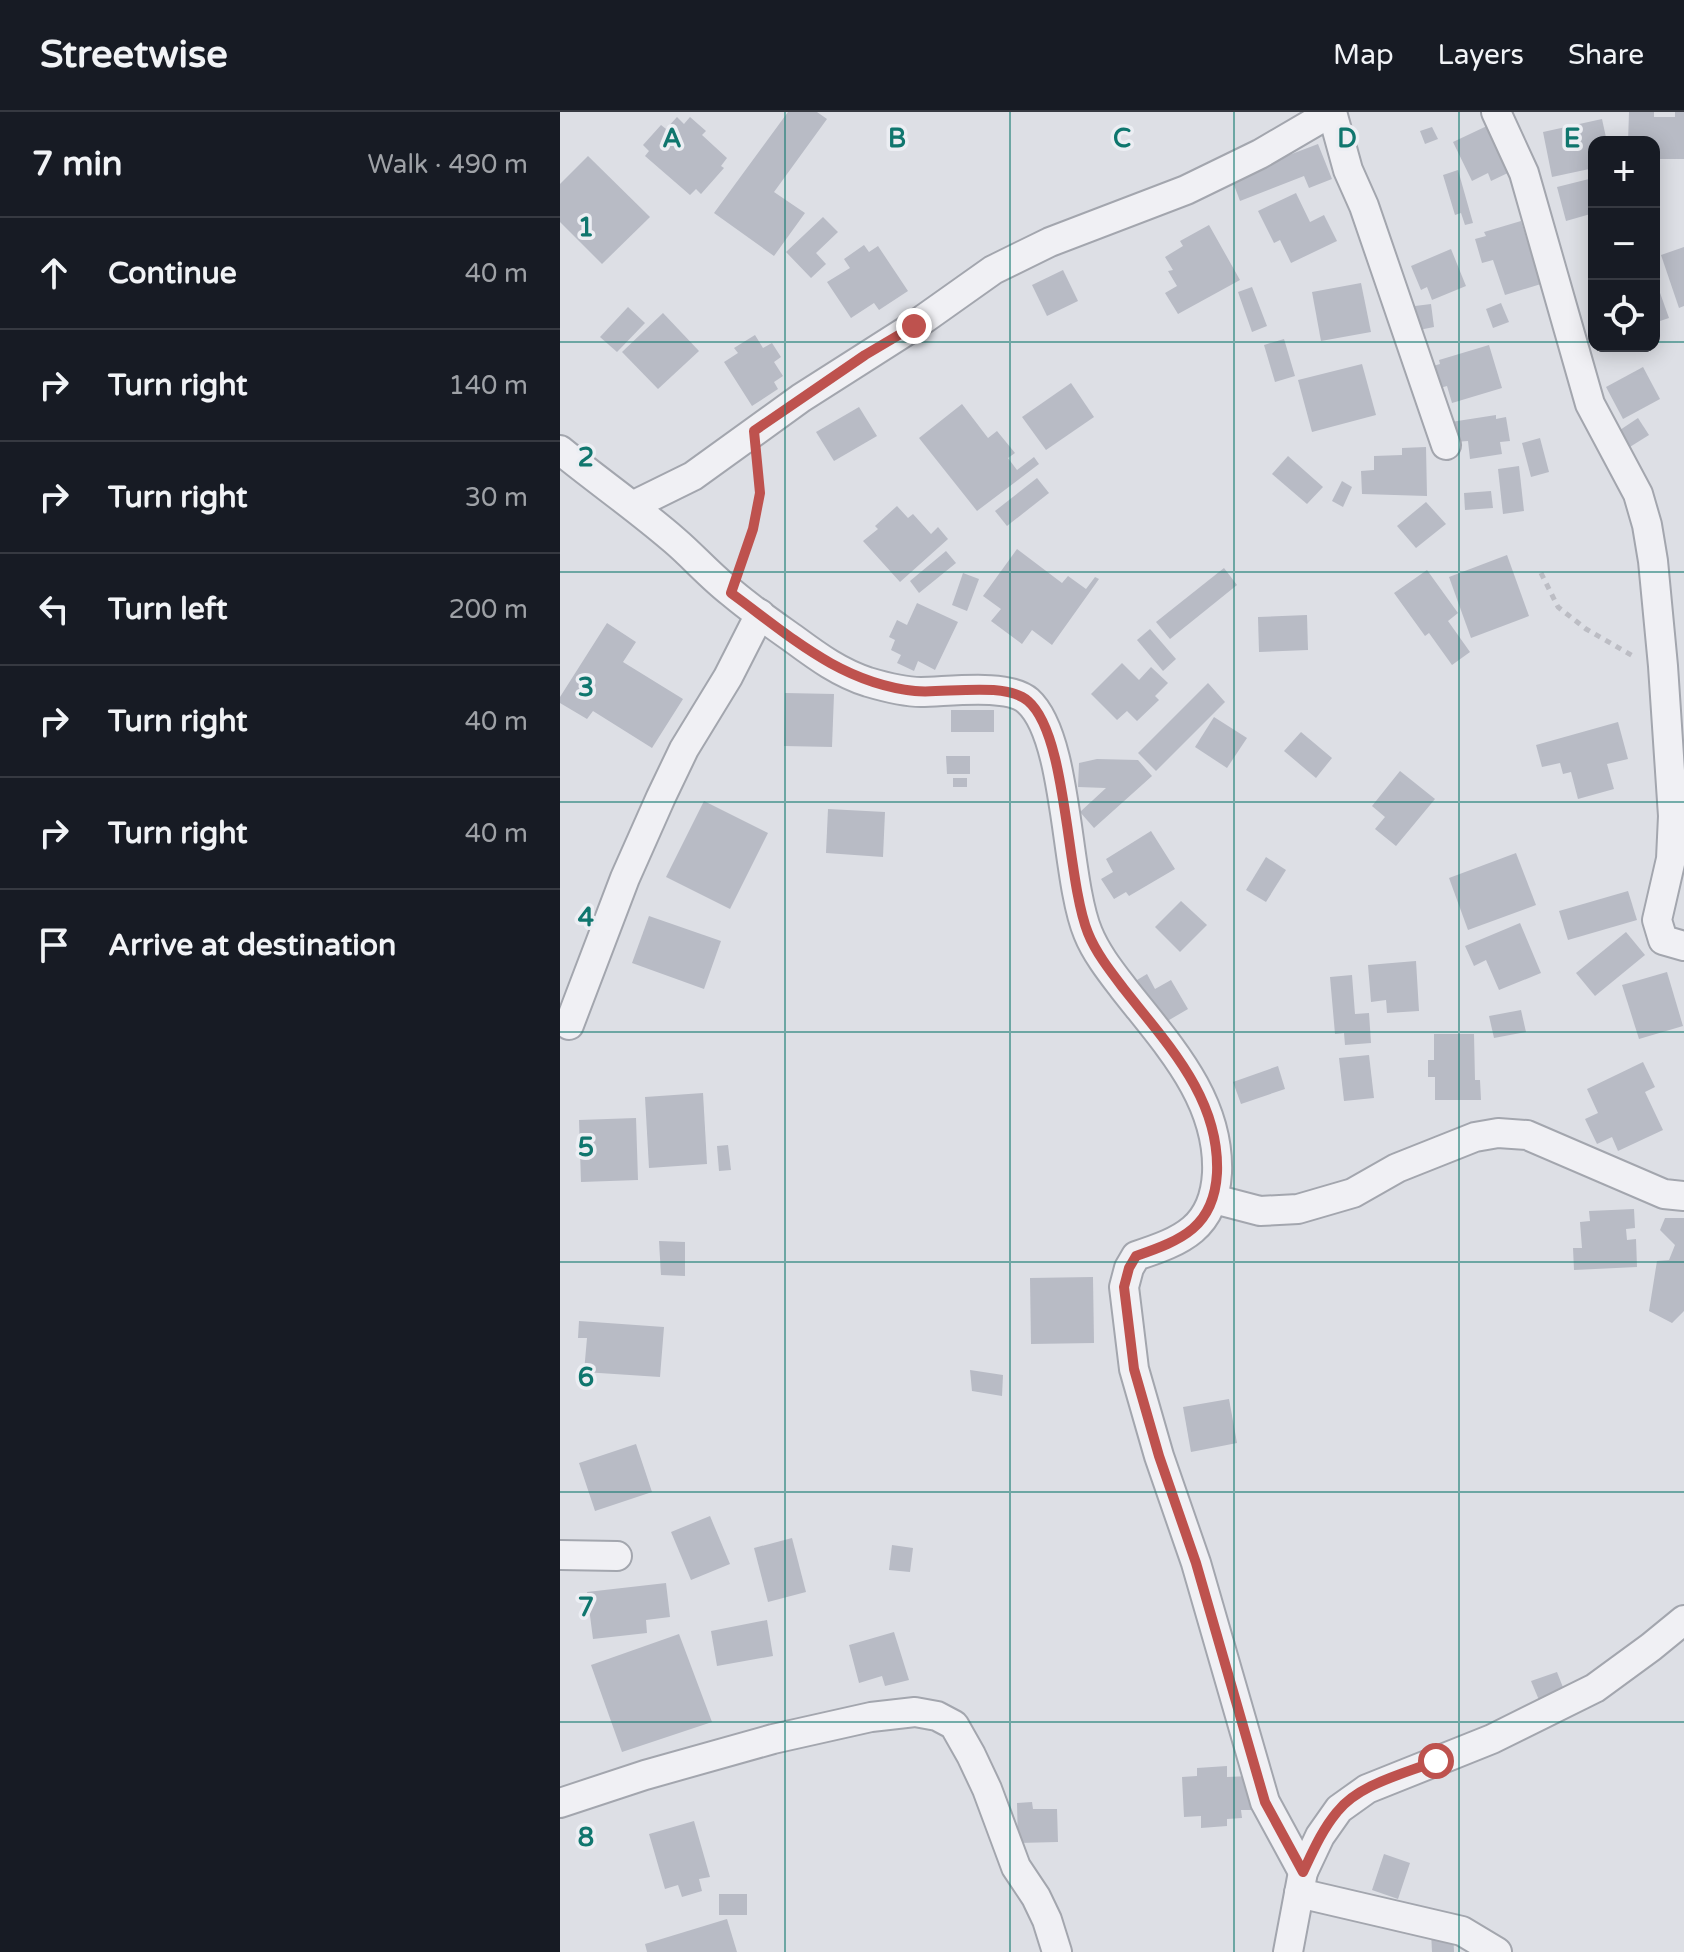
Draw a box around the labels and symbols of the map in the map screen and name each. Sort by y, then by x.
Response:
text: A [662,123,682,154]
text: B [888,123,906,154]
text: C [1113,123,1131,154]
text: D [1337,123,1357,154]
text: E [1564,123,1580,154]
text: 1 [578,212,594,243]
route end [896,308,932,344]
text: 2 [578,442,594,473]
text: 3 [578,672,594,703]
text: 4 [578,902,594,933]
text: 5 [578,1132,594,1163]
text: 6 [578,1362,594,1393]
text: 7 [578,1592,594,1623]
route start [1418,1743,1454,1779]
text: 8 [578,1822,594,1853]

